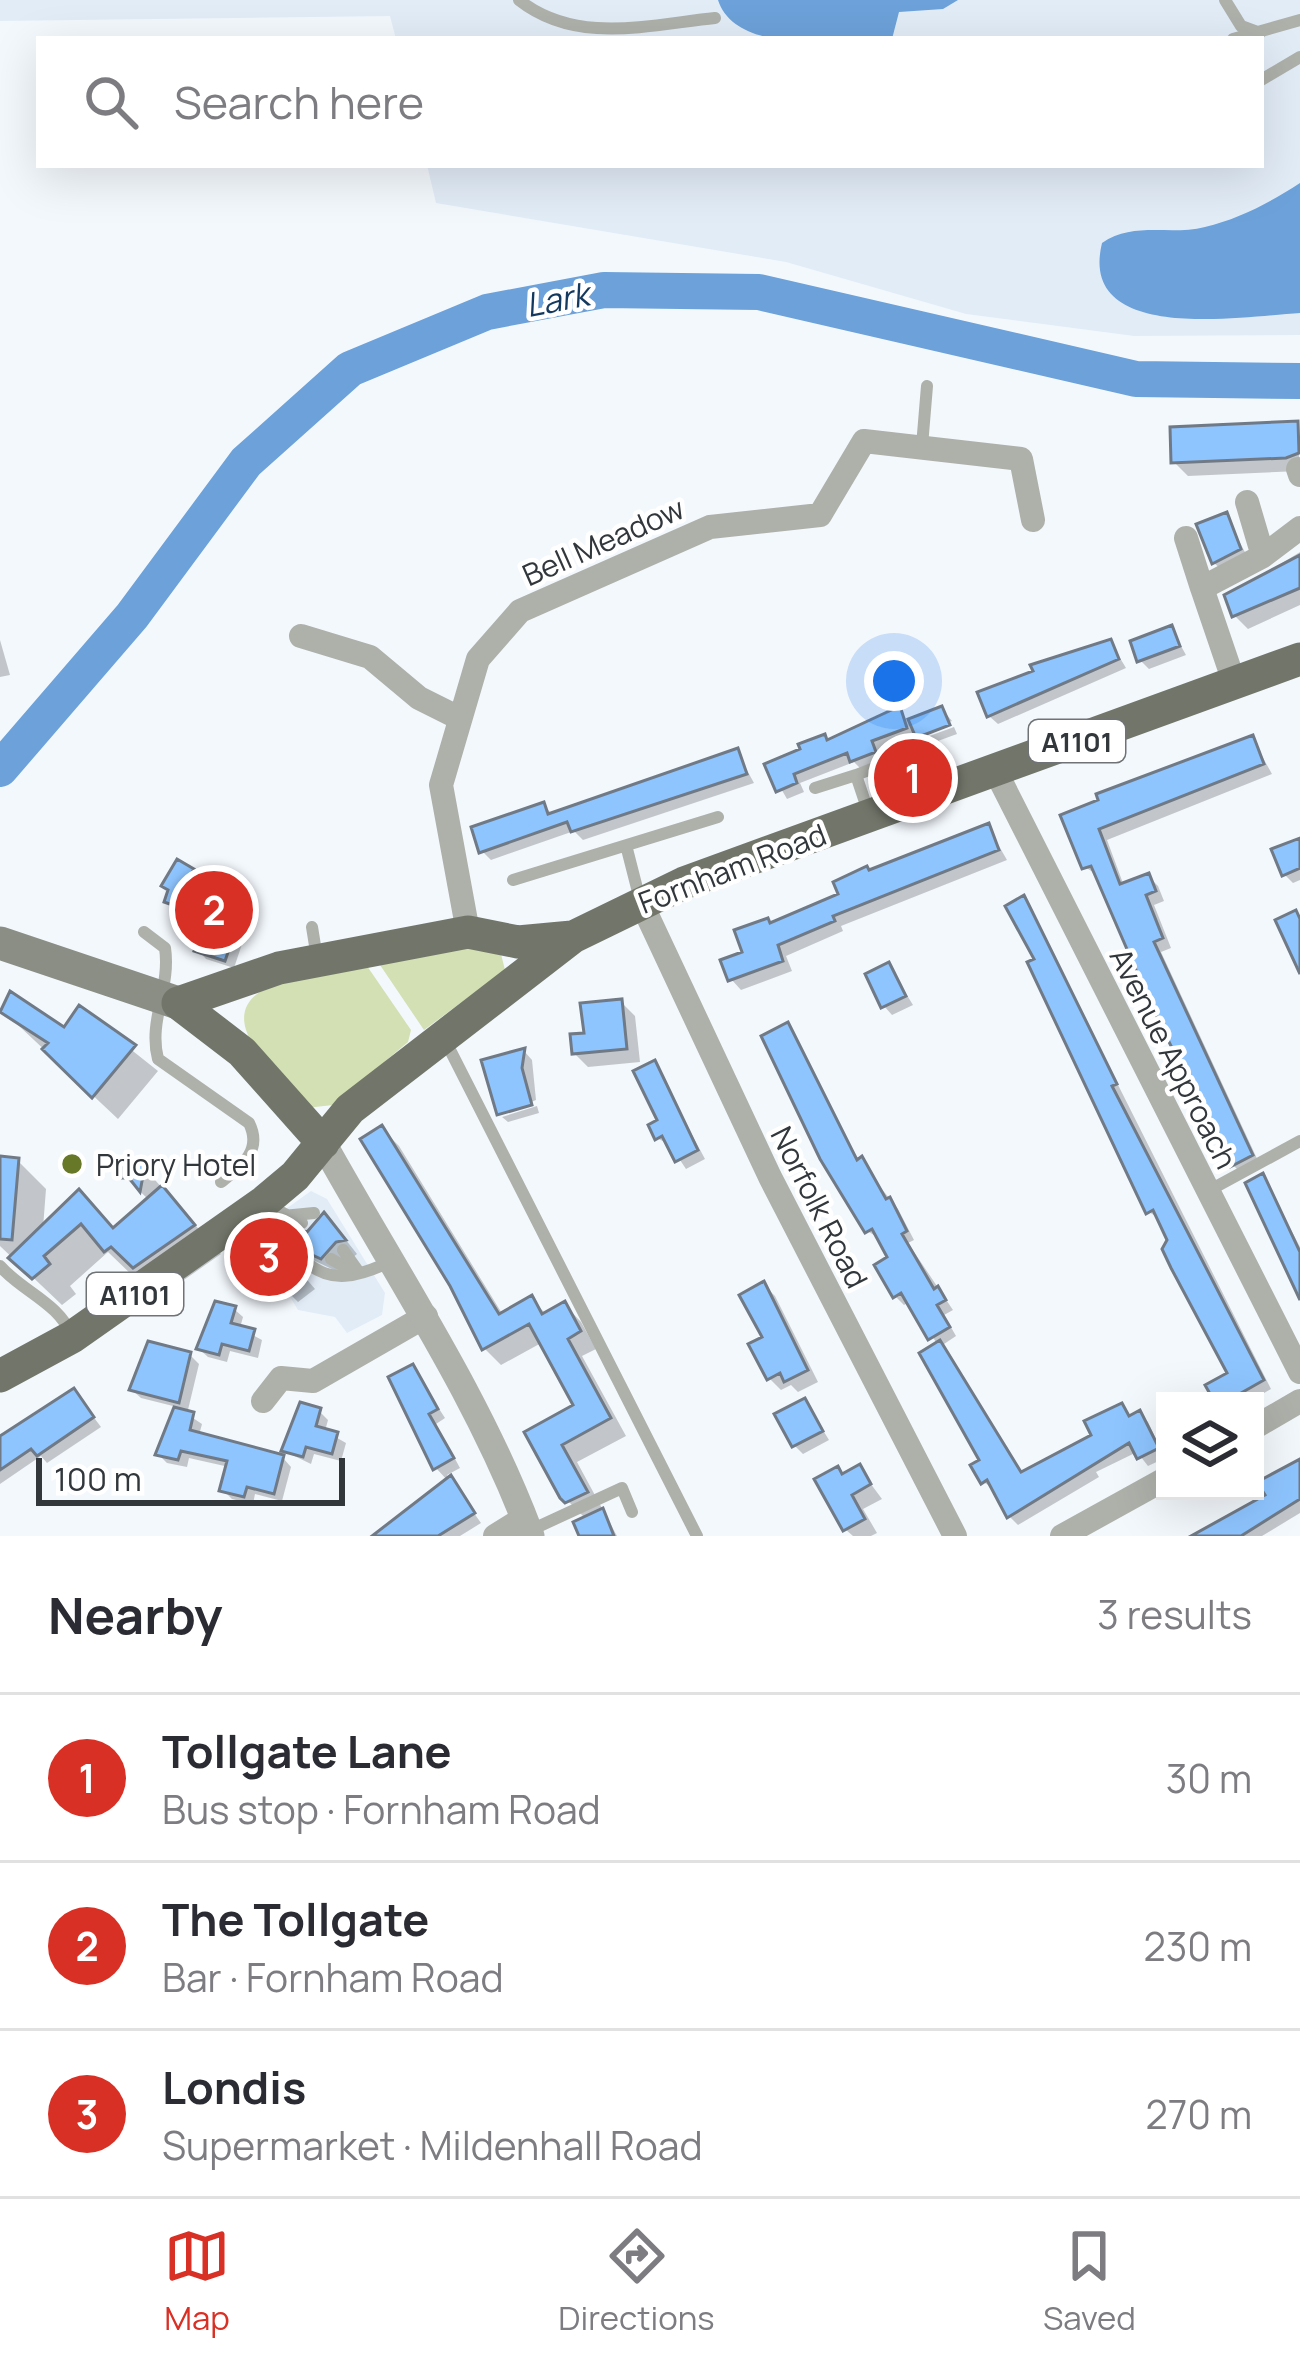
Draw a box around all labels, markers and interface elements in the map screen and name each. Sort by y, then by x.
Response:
search box [36,36,1264,168]
icon: search [78,69,144,135]
text: Search here [174,71,424,133]
water label: Lark [522,270,597,327]
street label: Bell Meadow [516,487,690,595]
your location [864,651,924,711]
road number: A1101 [1029,720,1125,762]
pin: 1 [874,733,952,823]
street label: Fornham Road [632,813,832,923]
pin: 2 [175,865,253,955]
street label: Avenue Approach [1101,941,1247,1175]
street label: Norfolk Road [762,1119,878,1295]
place label: Priory Hotel [96,1144,256,1185]
marker: Priory Hotel [59,1151,85,1177]
pin: 3 [230,1212,308,1302]
road number: A1101 [87,1273,183,1315]
map controls [1156,1392,1264,1500]
button: layers [1156,1392,1264,1500]
scale bar [36,1452,345,1505]
text: 100 m [54,1456,142,1501]
text: Nearby [48,1580,223,1649]
text: 3 results [1097,1587,1252,1641]
text: Tollgate Lane [162,1720,452,1782]
text: 1 [78,1751,96,1805]
text: 30 m [1166,1751,1252,1805]
text: Bus stop · Fornham Road [162,1782,601,1836]
text: The Tollgate [162,1888,429,1950]
text: 2 [75,1919,99,1973]
text: 230 m [1144,1919,1252,1973]
text: Bar · Fornham Road [162,1950,504,2004]
text: Londis [162,2056,306,2118]
text: 3 [76,2087,98,2141]
text: 270 m [1146,2087,1252,2141]
text: Supermarket · Mildenhall Road [162,2118,703,2172]
tab: Map [164,2223,230,2340]
tab: Directions [558,2223,715,2340]
tab: Saved [1043,2223,1136,2340]

